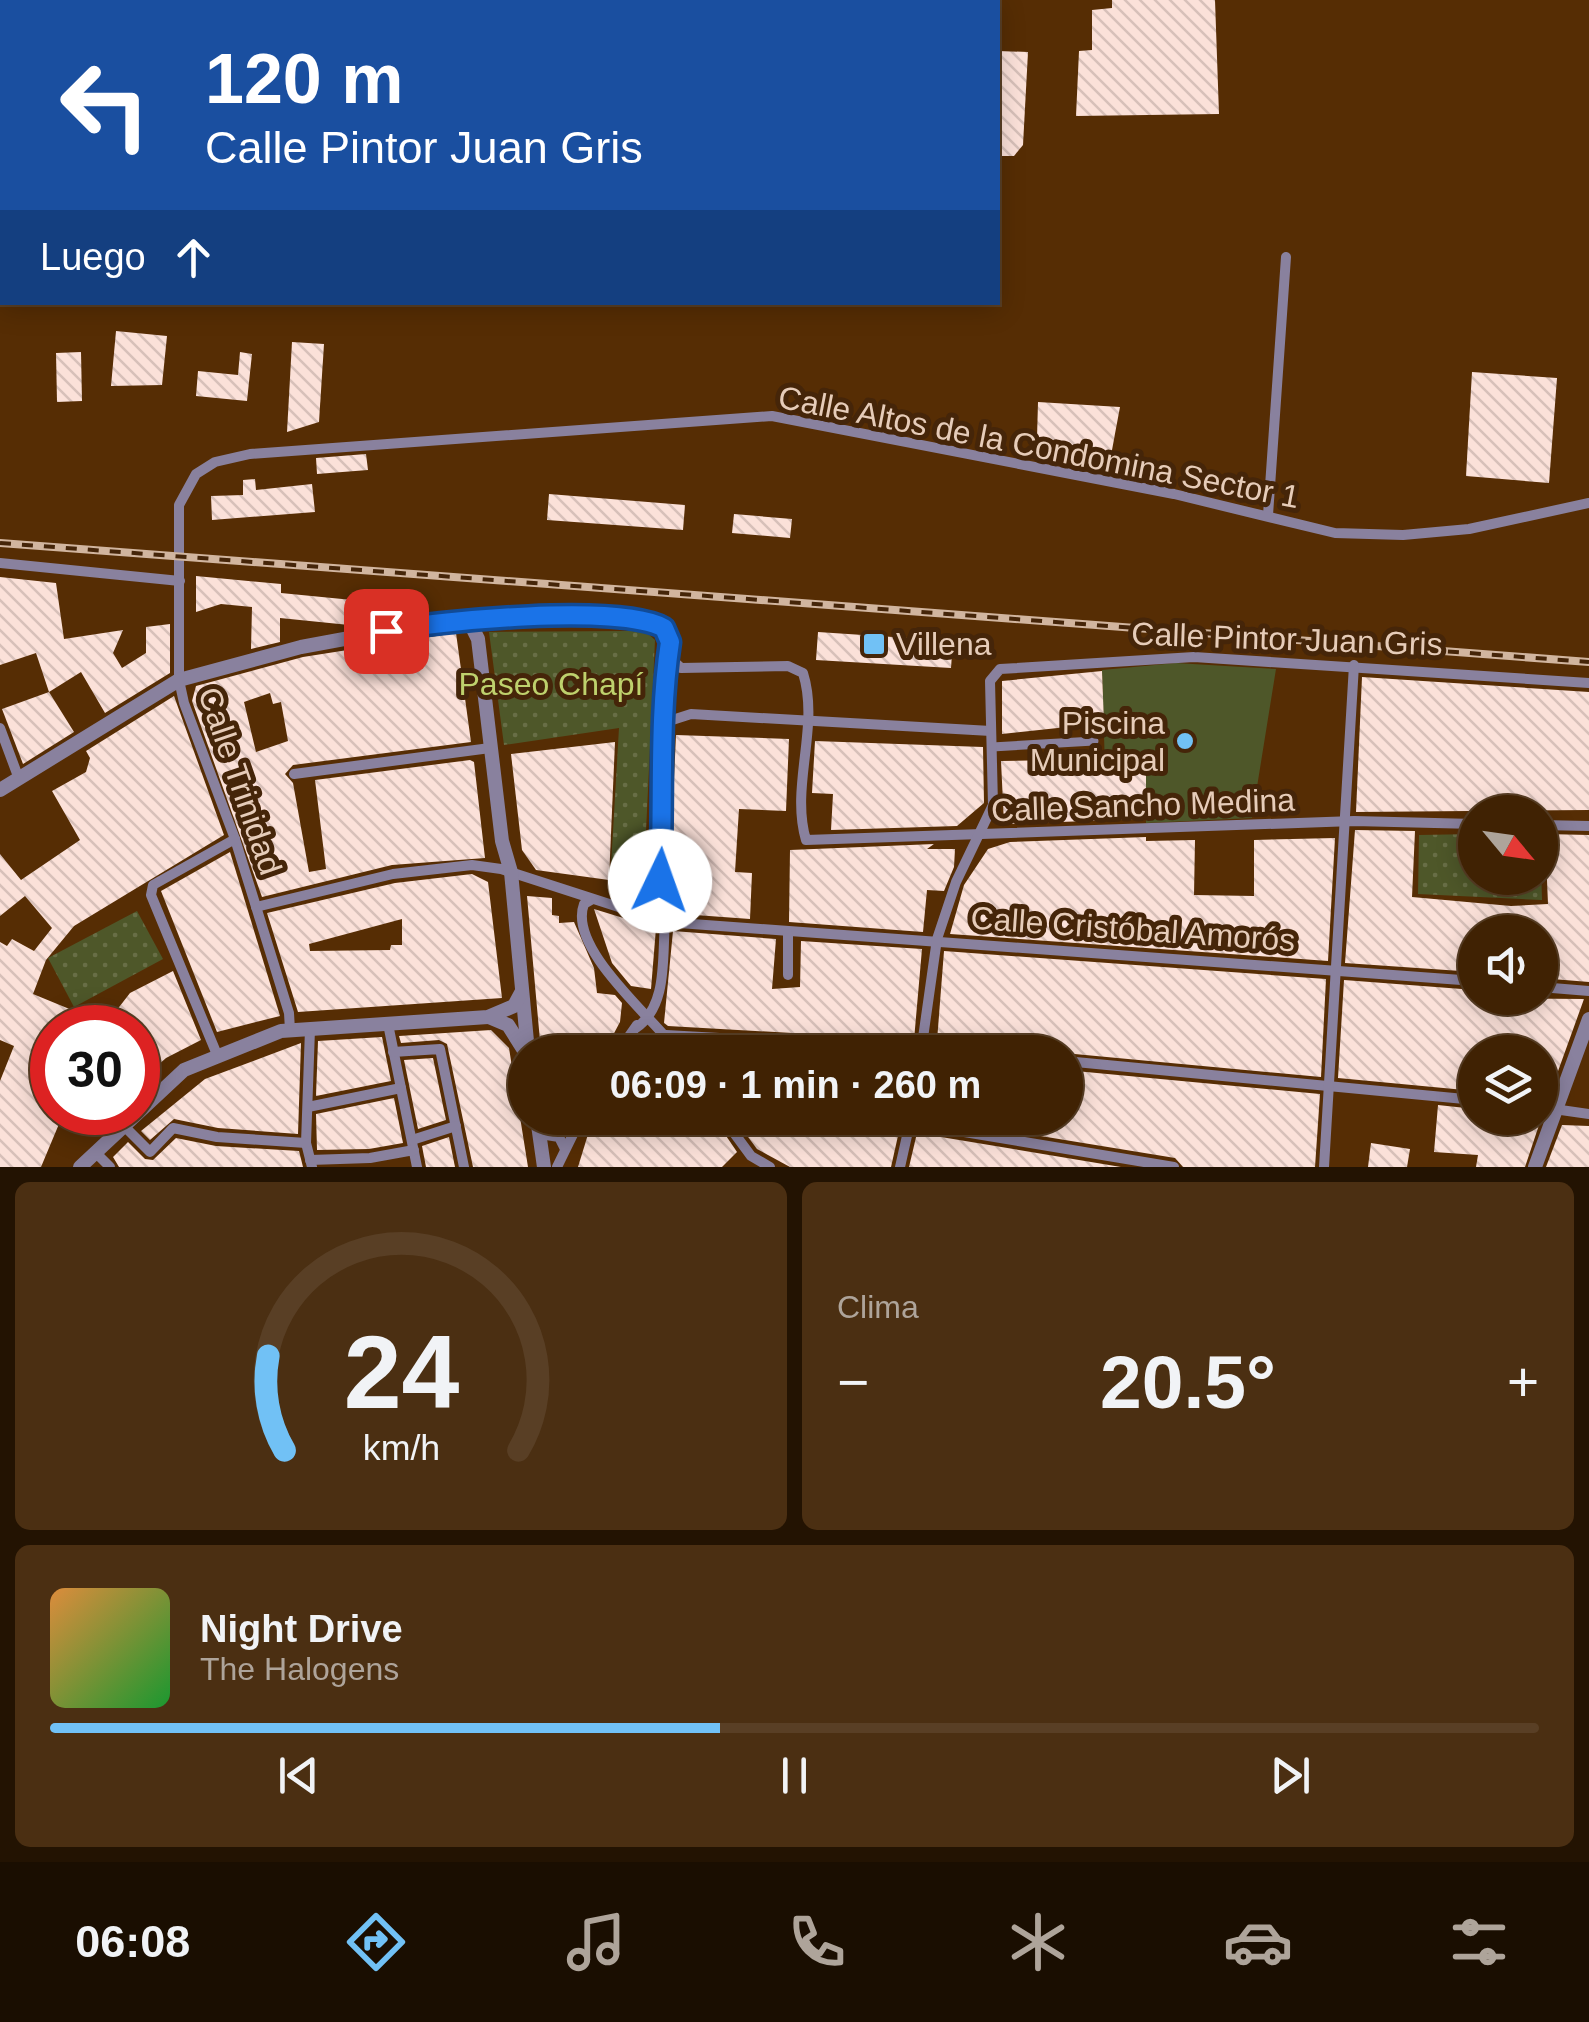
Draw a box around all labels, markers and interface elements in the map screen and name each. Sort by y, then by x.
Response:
icon: left [40,40,170,170]
text: 120 m [205,40,403,118]
text: Calle Pintor Juan Gris [205,122,643,173]
icon: ahead [166,230,221,285]
text: Luego [40,236,146,278]
street label: Calle Altos de la Condomina Sector 1 [775,379,1303,515]
pin [344,589,429,674]
icon: arrive [359,604,414,659]
street label: Calle Pintor Juan Gris [1131,616,1443,662]
place label: Villena [896,626,992,662]
marker: Villena [861,631,887,657]
park label: Paseo Chapí [458,666,644,702]
street label: Calle Trinidad [191,683,289,879]
place label: Piscina Municipal [1030,705,1165,778]
marker: Piscina Municipal [1174,730,1196,752]
street label: Calle Sancho Medina [990,782,1296,828]
north arrow [1458,795,1558,895]
map controls [1458,795,1558,1135]
position arrow [608,829,712,933]
street label: Calle Cristóbal Amorós [969,900,1297,958]
button: sound [1458,915,1558,1015]
speed limit sign: 30 [30,1005,160,1135]
button: layers [1458,1035,1558,1135]
text: 06:09 · 1 min · 260 m [610,1064,981,1106]
text: Clima [837,1289,919,1325]
text: 24 [343,1314,459,1430]
text: 20.5° [1100,1340,1276,1424]
text: − [837,1351,869,1413]
text: + [1507,1351,1539,1413]
text: km/h [362,1428,440,1468]
text: Night Drive [200,1608,403,1650]
text: The Halogens [200,1651,399,1687]
icon: previous [271,1748,326,1803]
icon: pause [767,1748,822,1803]
icon: next [1263,1748,1318,1803]
icon: directions [341,1907,411,1977]
icon: music [561,1907,631,1977]
icon: phone [782,1907,852,1977]
icon: climate [1003,1907,1073,1977]
icon: car [1223,1907,1293,1977]
icon: filters [1444,1907,1514,1977]
text: 06:08 [75,1916,190,1967]

